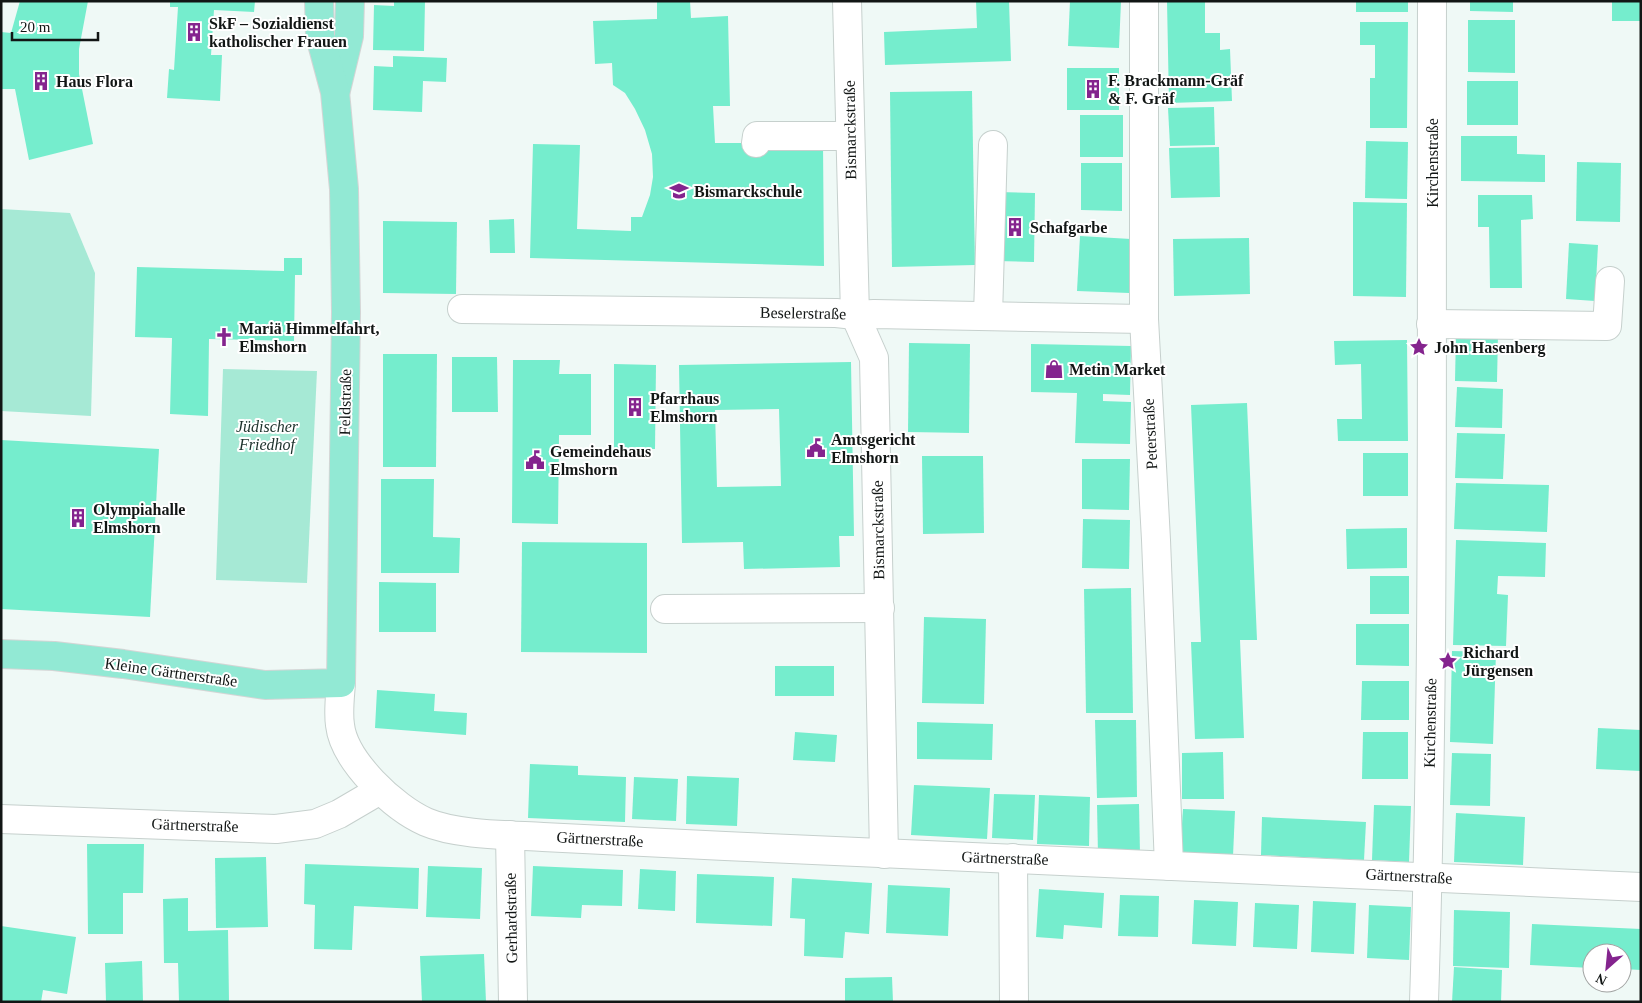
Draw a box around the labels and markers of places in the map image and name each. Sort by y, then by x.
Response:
place label: SkF – Sozialdienst katholischer Frauen [209,15,347,50]
building icon: SkF – Sozialdienst katholischer Frauen [183,21,205,43]
building icon: Haus Flora [30,70,52,92]
place label: F. Brackmann-Gräf & F. Gräf [1108,72,1244,107]
place label: Haus Flora [56,73,133,90]
building icon: F. Brackmann-Gräf & F. Gräf [1082,78,1104,100]
school or university icon: Bismarckschule [668,180,690,202]
place label: Bismarckschule [694,183,802,200]
building icon: Schafgarbe [1004,216,1026,238]
place label: Schafgarbe [1030,219,1107,237]
place label: Mariä Himmelfahrt, Elmshorn [239,320,379,355]
church icon: Mariä Himmelfahrt, Elmshorn [213,326,235,348]
place icon: John Hasenberg [1408,336,1430,358]
place label: John Hasenberg [1434,339,1546,357]
shop icon: Metin Market [1043,358,1065,380]
place label: Metin Market [1069,361,1166,378]
place label: Pfarrhaus Elmshorn [650,390,719,425]
building icon: Pfarrhaus Elmshorn [624,396,646,418]
place label: Amtsgericht Elmshorn [831,431,916,466]
public building icon: Amtsgericht Elmshorn [805,437,827,459]
place label: Gemeindehaus Elmshorn [550,443,651,478]
public building icon: Gemeindehaus Elmshorn [524,449,546,471]
place label: Olympiahalle Elmshorn [93,501,185,536]
building icon: Olympiahalle Elmshorn [67,507,89,529]
place label: Richard Jürgensen [1463,644,1533,680]
place icon: Richard Jürgensen [1437,650,1459,672]

